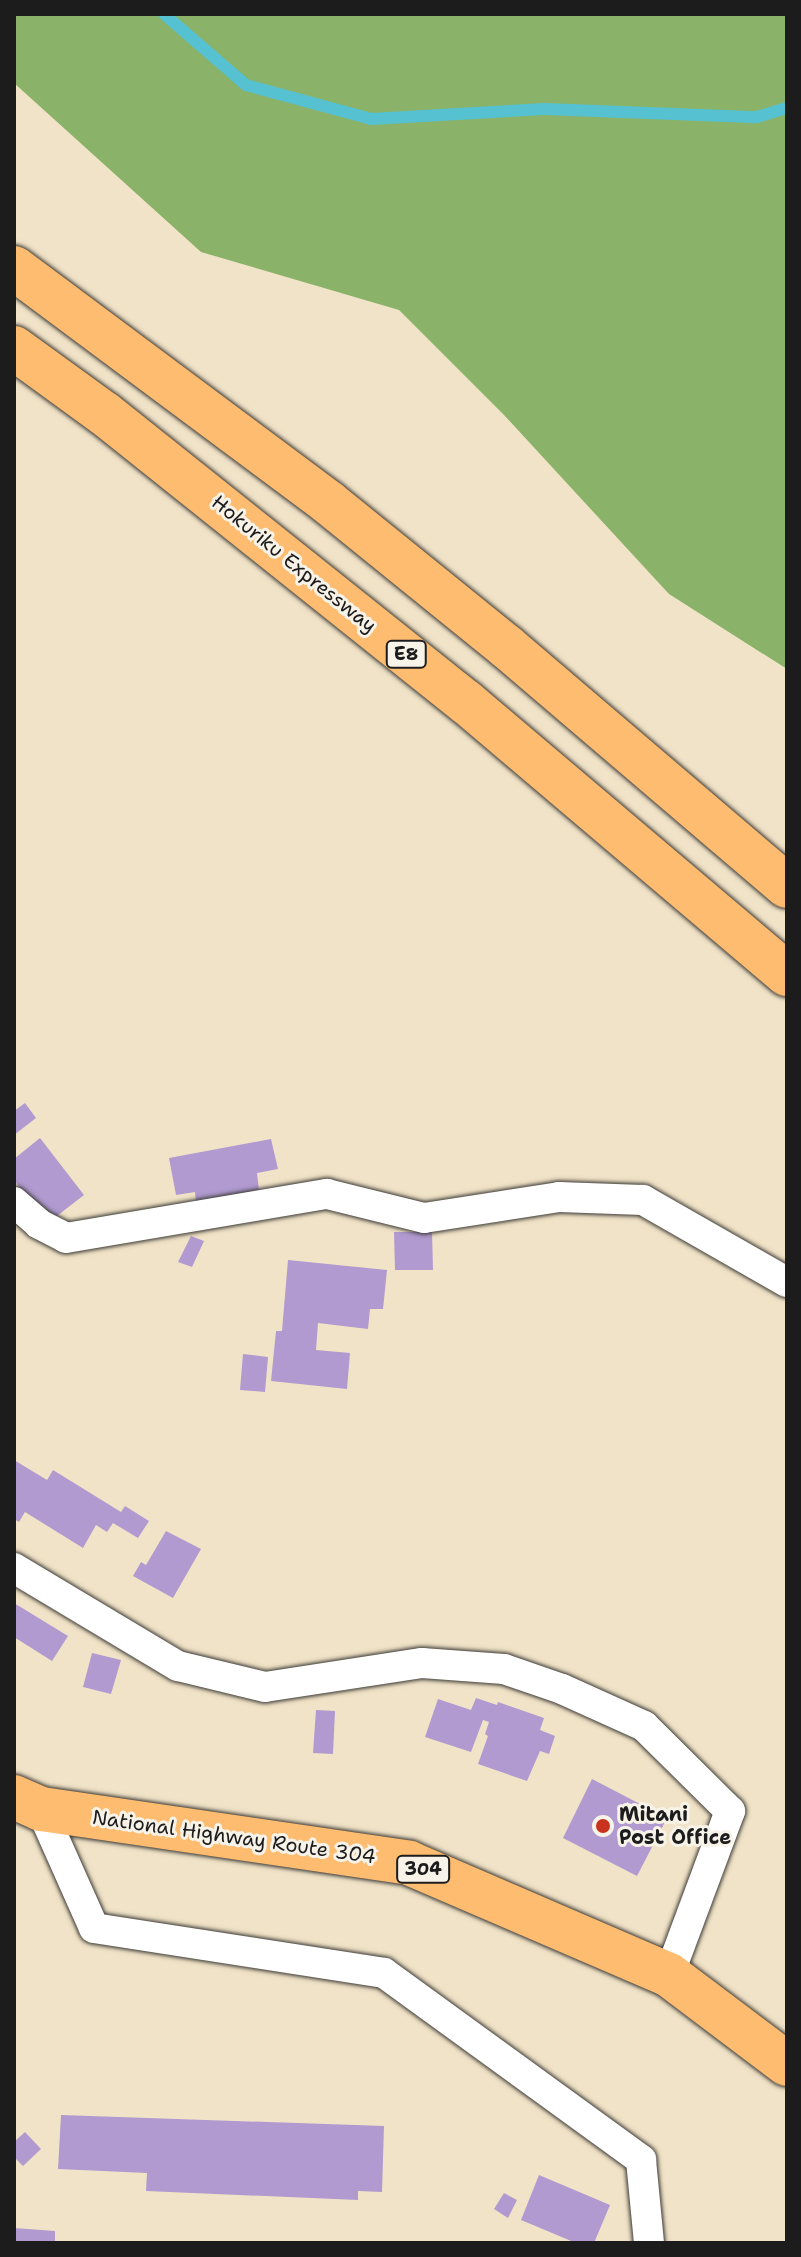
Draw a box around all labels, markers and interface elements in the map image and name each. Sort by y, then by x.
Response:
street label: Hokuriku Expressway [207,490,381,638]
road number: E8 [384,640,428,668]
place label: Mitani Post Office [619,1802,731,1849]
street label: National Highway Route 304 [91,1805,377,1869]
marker: Mitani Post Office [594,1817,612,1835]
road number: 304 [395,1855,451,1883]

